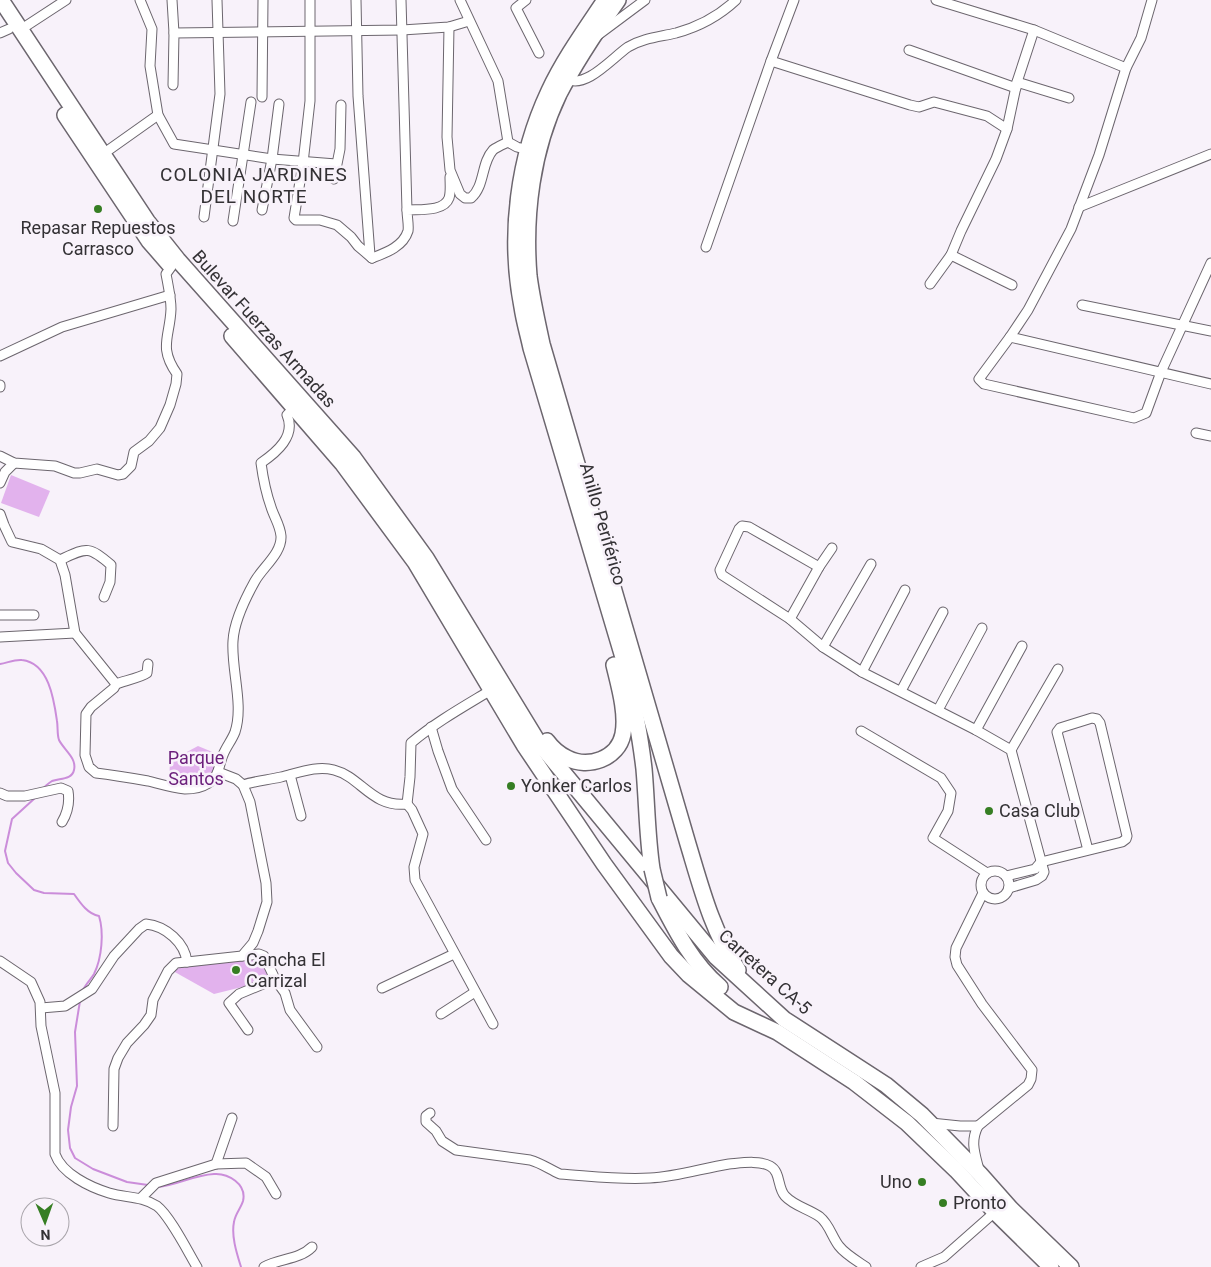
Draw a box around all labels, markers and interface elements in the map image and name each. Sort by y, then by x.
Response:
district label: COLONIA JARDINES DEL NORTE [160,163,348,208]
marker: Repasar Repuestos Carrasco [92,203,104,215]
place label: Repasar Repuestos Carrasco [21,217,175,259]
street label: Bulevar Fuerzas Armadas [188,246,341,412]
street label: Anillo Periférico [576,460,631,588]
park label: Parque Santos [168,747,224,789]
place label: Yonker Carlos [521,775,632,796]
marker: Yonker Carlos [505,780,517,792]
place label: Casa Club [999,800,1080,821]
marker: Casa Club [983,805,995,817]
street label: Carretera CA-5 [715,925,816,1019]
place label: Cancha El Carrizal [246,949,326,991]
marker: Cancha El Carrizal [230,964,242,976]
place label: Uno [880,1171,912,1192]
marker: Uno [916,1176,928,1188]
place label: Pronto [953,1192,1006,1213]
north arrow [20,1197,70,1247]
marker: Pronto [937,1197,949,1209]
text: N [40,1227,51,1243]

